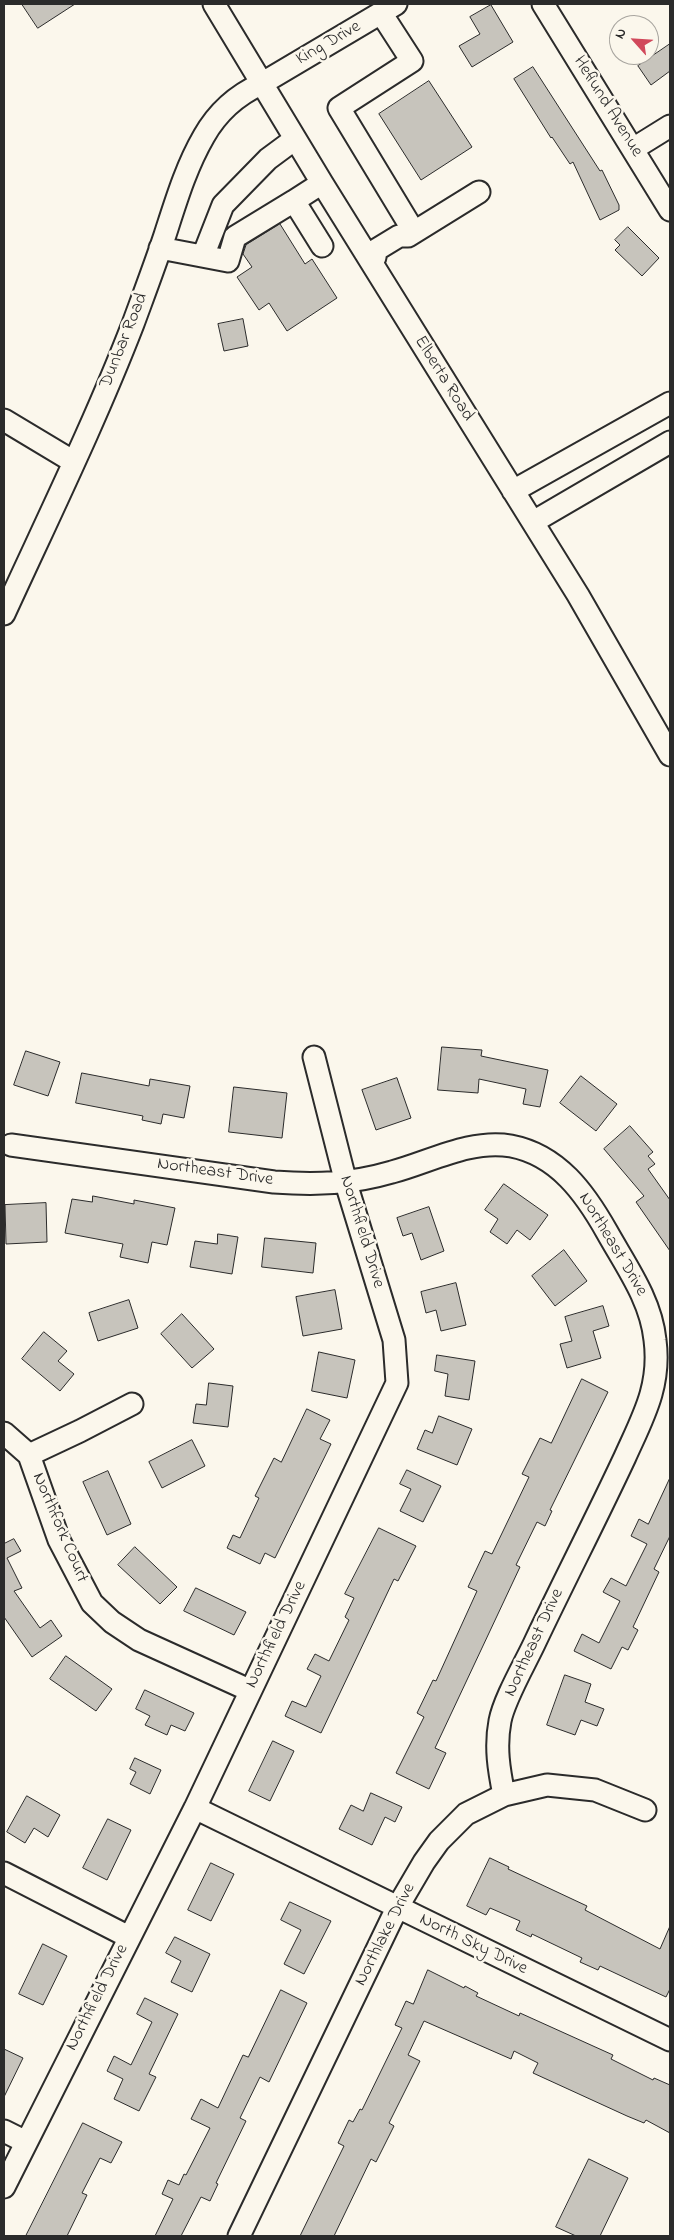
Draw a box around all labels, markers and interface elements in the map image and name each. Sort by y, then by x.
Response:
north arrow [609,15,659,65]
street label: King Drive [293,17,365,71]
text: N [609,25,632,43]
street label: Heflund Avenue [567,52,647,162]
street label: Dunbar Road [96,290,154,392]
street label: Elberta Road [408,332,478,426]
street label: Northeast Drive [156,1154,274,1192]
street label: Northfield Drive [334,1173,388,1291]
street label: Northeast Drive [573,1189,651,1301]
street label: Northfork Court [26,1470,92,1586]
street label: Northfield Drive [242,1578,312,1692]
street label: Northeast Drive [501,1586,569,1700]
street label: Northlake Drive [351,1880,421,1990]
street label: North Sky Drive [415,1909,531,1981]
street label: Northfield Drive [62,1941,134,2055]

